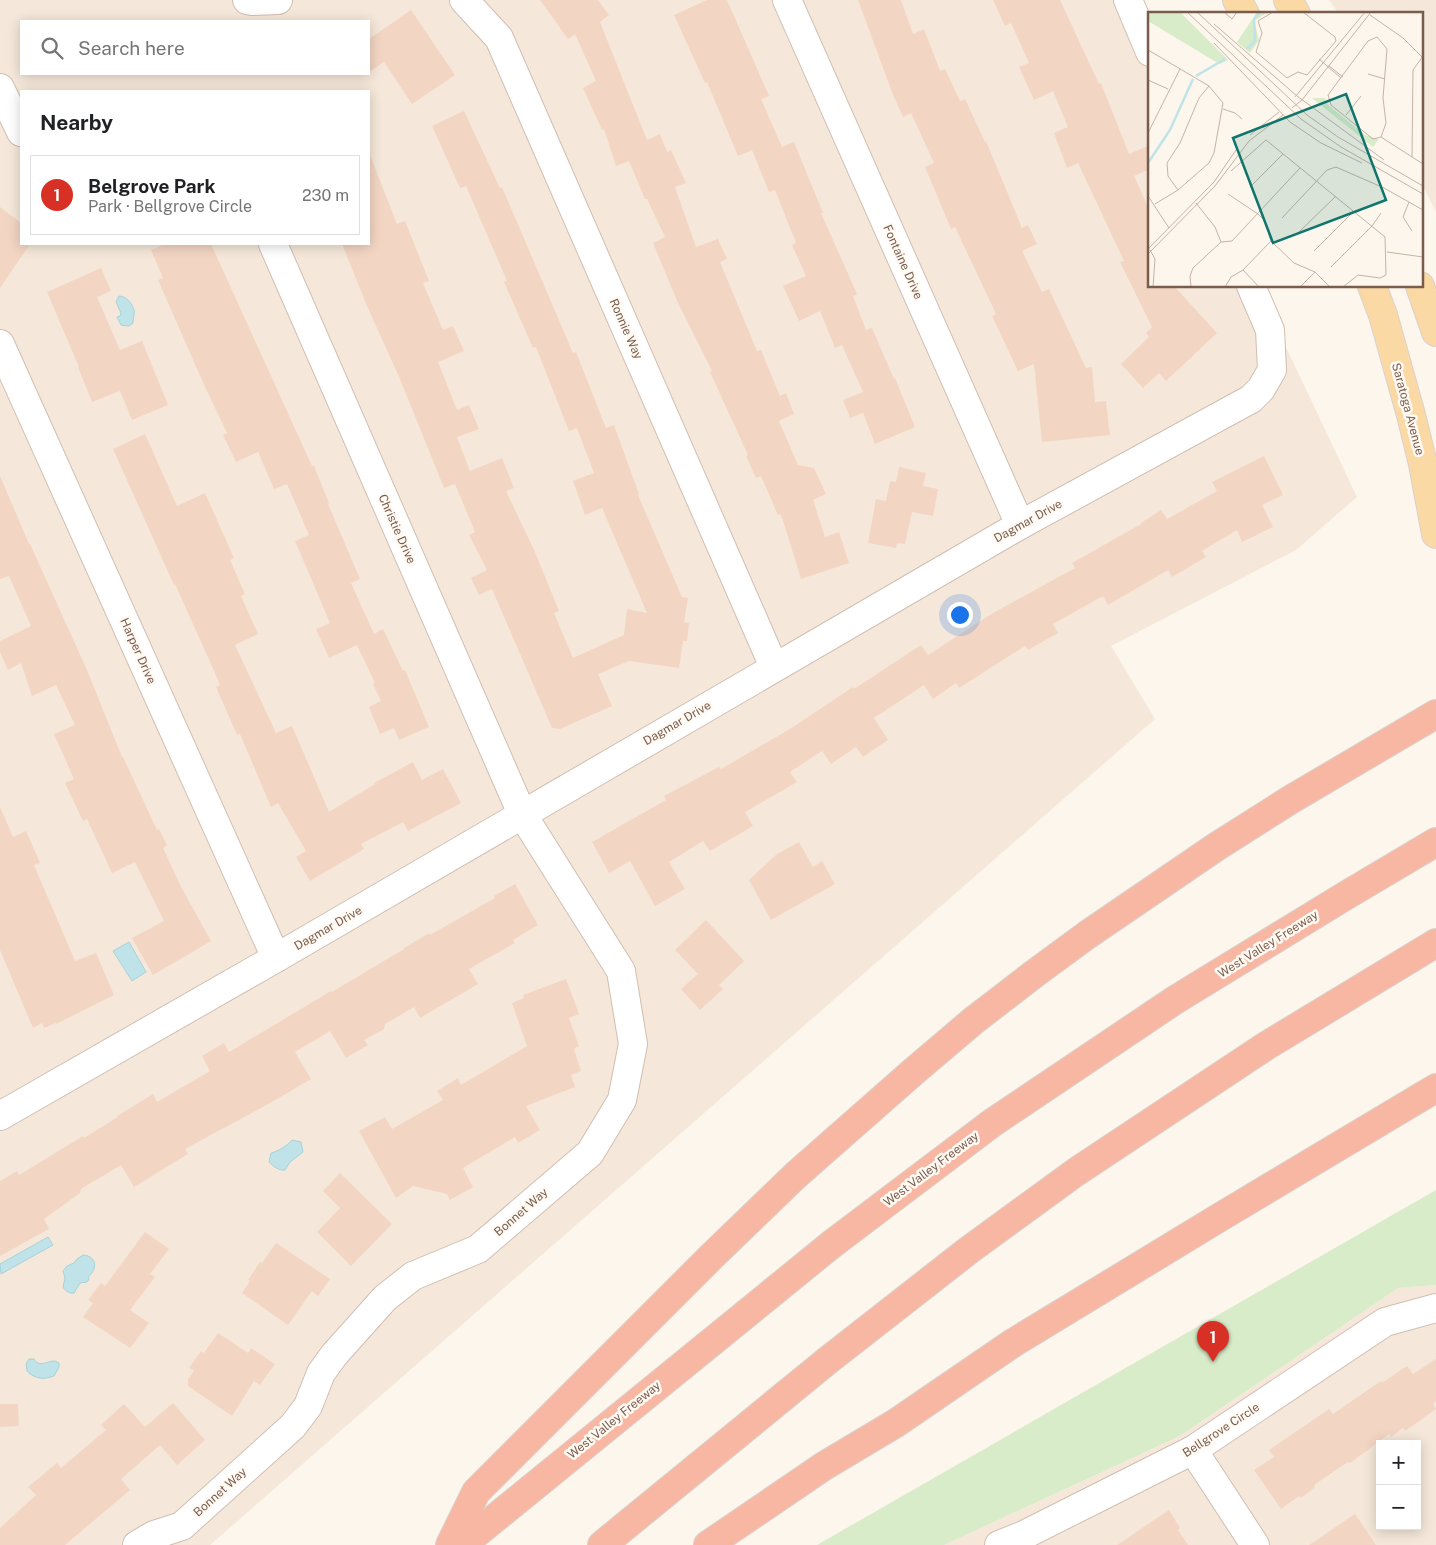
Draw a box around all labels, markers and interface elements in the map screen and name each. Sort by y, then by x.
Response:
inset map [1148,12,1424,288]
search box [20,20,370,75]
icon: search [38,34,66,62]
text: Search here [78,37,185,59]
text: Nearby [40,110,113,135]
text: Belgrove Park [88,175,215,197]
text: 1 [54,186,60,205]
text: 230 m [302,186,349,205]
text: Park · Bellgrove Circle [88,197,252,216]
street label: Fontaine Drive [880,223,926,302]
street label: Ronnie Way [606,297,646,362]
street label: Saratoga Avenue [1389,361,1427,457]
street label: Christie Drive [375,492,419,566]
street label: Dagmar Drive [991,496,1065,545]
your location [947,602,973,628]
street label: Harper Drive [117,616,159,686]
street label: Dagmar Drive [641,698,713,748]
street label: Dagmar Drive [292,903,364,953]
street label: West Valley Freeway [1215,907,1321,980]
street label: West Valley Freeway [881,1128,982,1209]
street label: Bonnet Way [491,1185,551,1239]
pin: 1 [1197,1321,1229,1362]
street label: West Valley Freeway [565,1378,664,1462]
street label: Bellgrove Circle [1180,1400,1262,1460]
map controls [1376,1440,1421,1530]
button: + [1376,1440,1421,1485]
street label: Bonnet Way [191,1464,250,1519]
button: − [1376,1485,1421,1530]

